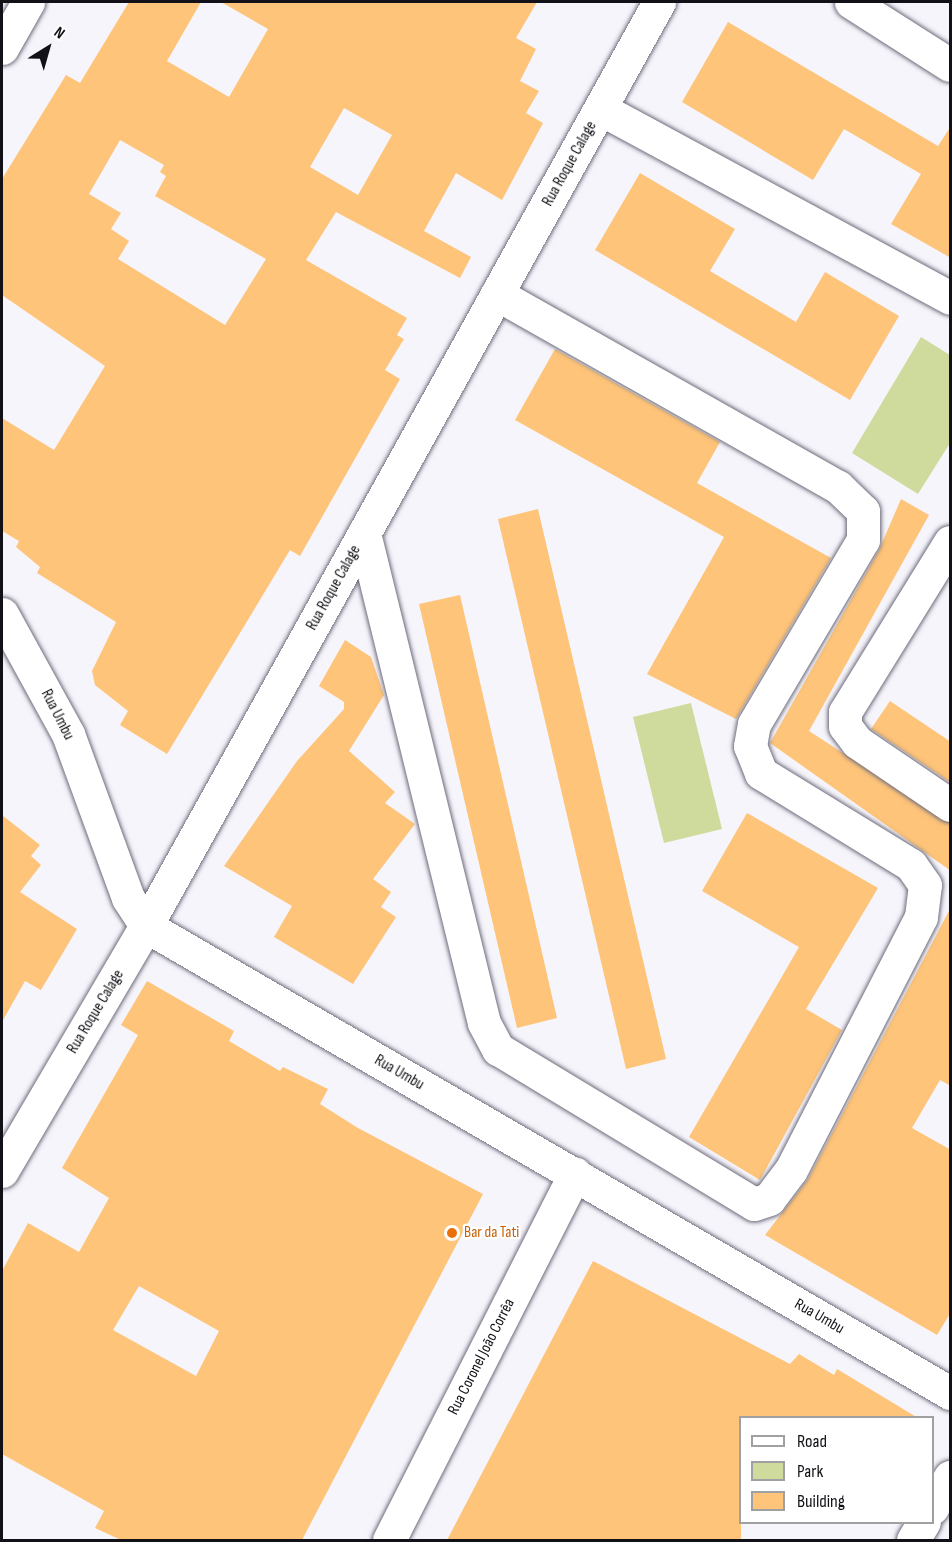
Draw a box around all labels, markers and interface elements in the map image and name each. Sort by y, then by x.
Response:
north arrow [18,18,78,78]
text: N [50,23,68,43]
street label: Rua Roque Calage [539,118,601,210]
street label: Rua Roque Calage [303,542,365,634]
street label: Rua Umbu [36,686,78,744]
street label: Rua Roque Calage [63,967,129,1057]
street label: Rua Umbu [371,1051,427,1095]
place label: Bar da Tati [464,1223,519,1243]
marker: Bar da Tati [445,1226,459,1240]
street label: Rua Umbu [791,1295,847,1339]
street label: Rua Coronel João Corrêa [444,1296,520,1418]
legend [739,1416,934,1524]
text: Road [797,1431,827,1452]
text: Park [797,1461,823,1482]
text: Building [797,1491,845,1512]

